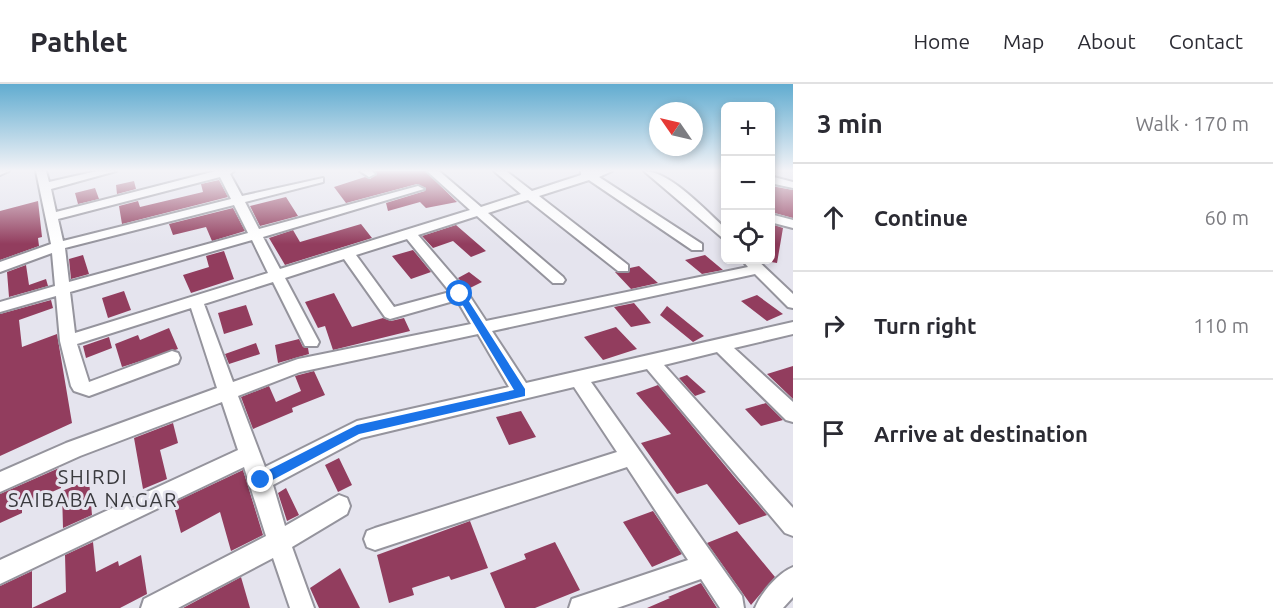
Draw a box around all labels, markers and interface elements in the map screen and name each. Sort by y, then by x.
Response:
text: Pathlet [30,26,128,57]
text: Home [913,29,970,53]
text: Map [1003,29,1044,53]
text: About [1077,29,1136,53]
text: Contact [1169,29,1243,53]
north arrow [649,102,703,156]
map controls [721,102,775,264]
button: + [721,102,775,156]
text: 3 min [817,109,883,138]
text: Walk · 170 m [1136,112,1249,135]
button: − [721,156,775,210]
icon: ahead [817,201,850,234]
text: Continue [874,205,968,230]
text: 60 m [1205,206,1249,229]
button: locate [721,210,775,264]
route start [446,280,472,306]
icon: right [817,309,850,342]
text: Turn right [874,313,976,338]
text: 110 m [1193,314,1249,337]
icon: arrive [817,417,850,450]
text: Arrive at destination [874,421,1088,446]
district label: SHIRDI SAIBABA NAGAR [8,465,178,511]
route end [247,466,273,492]

